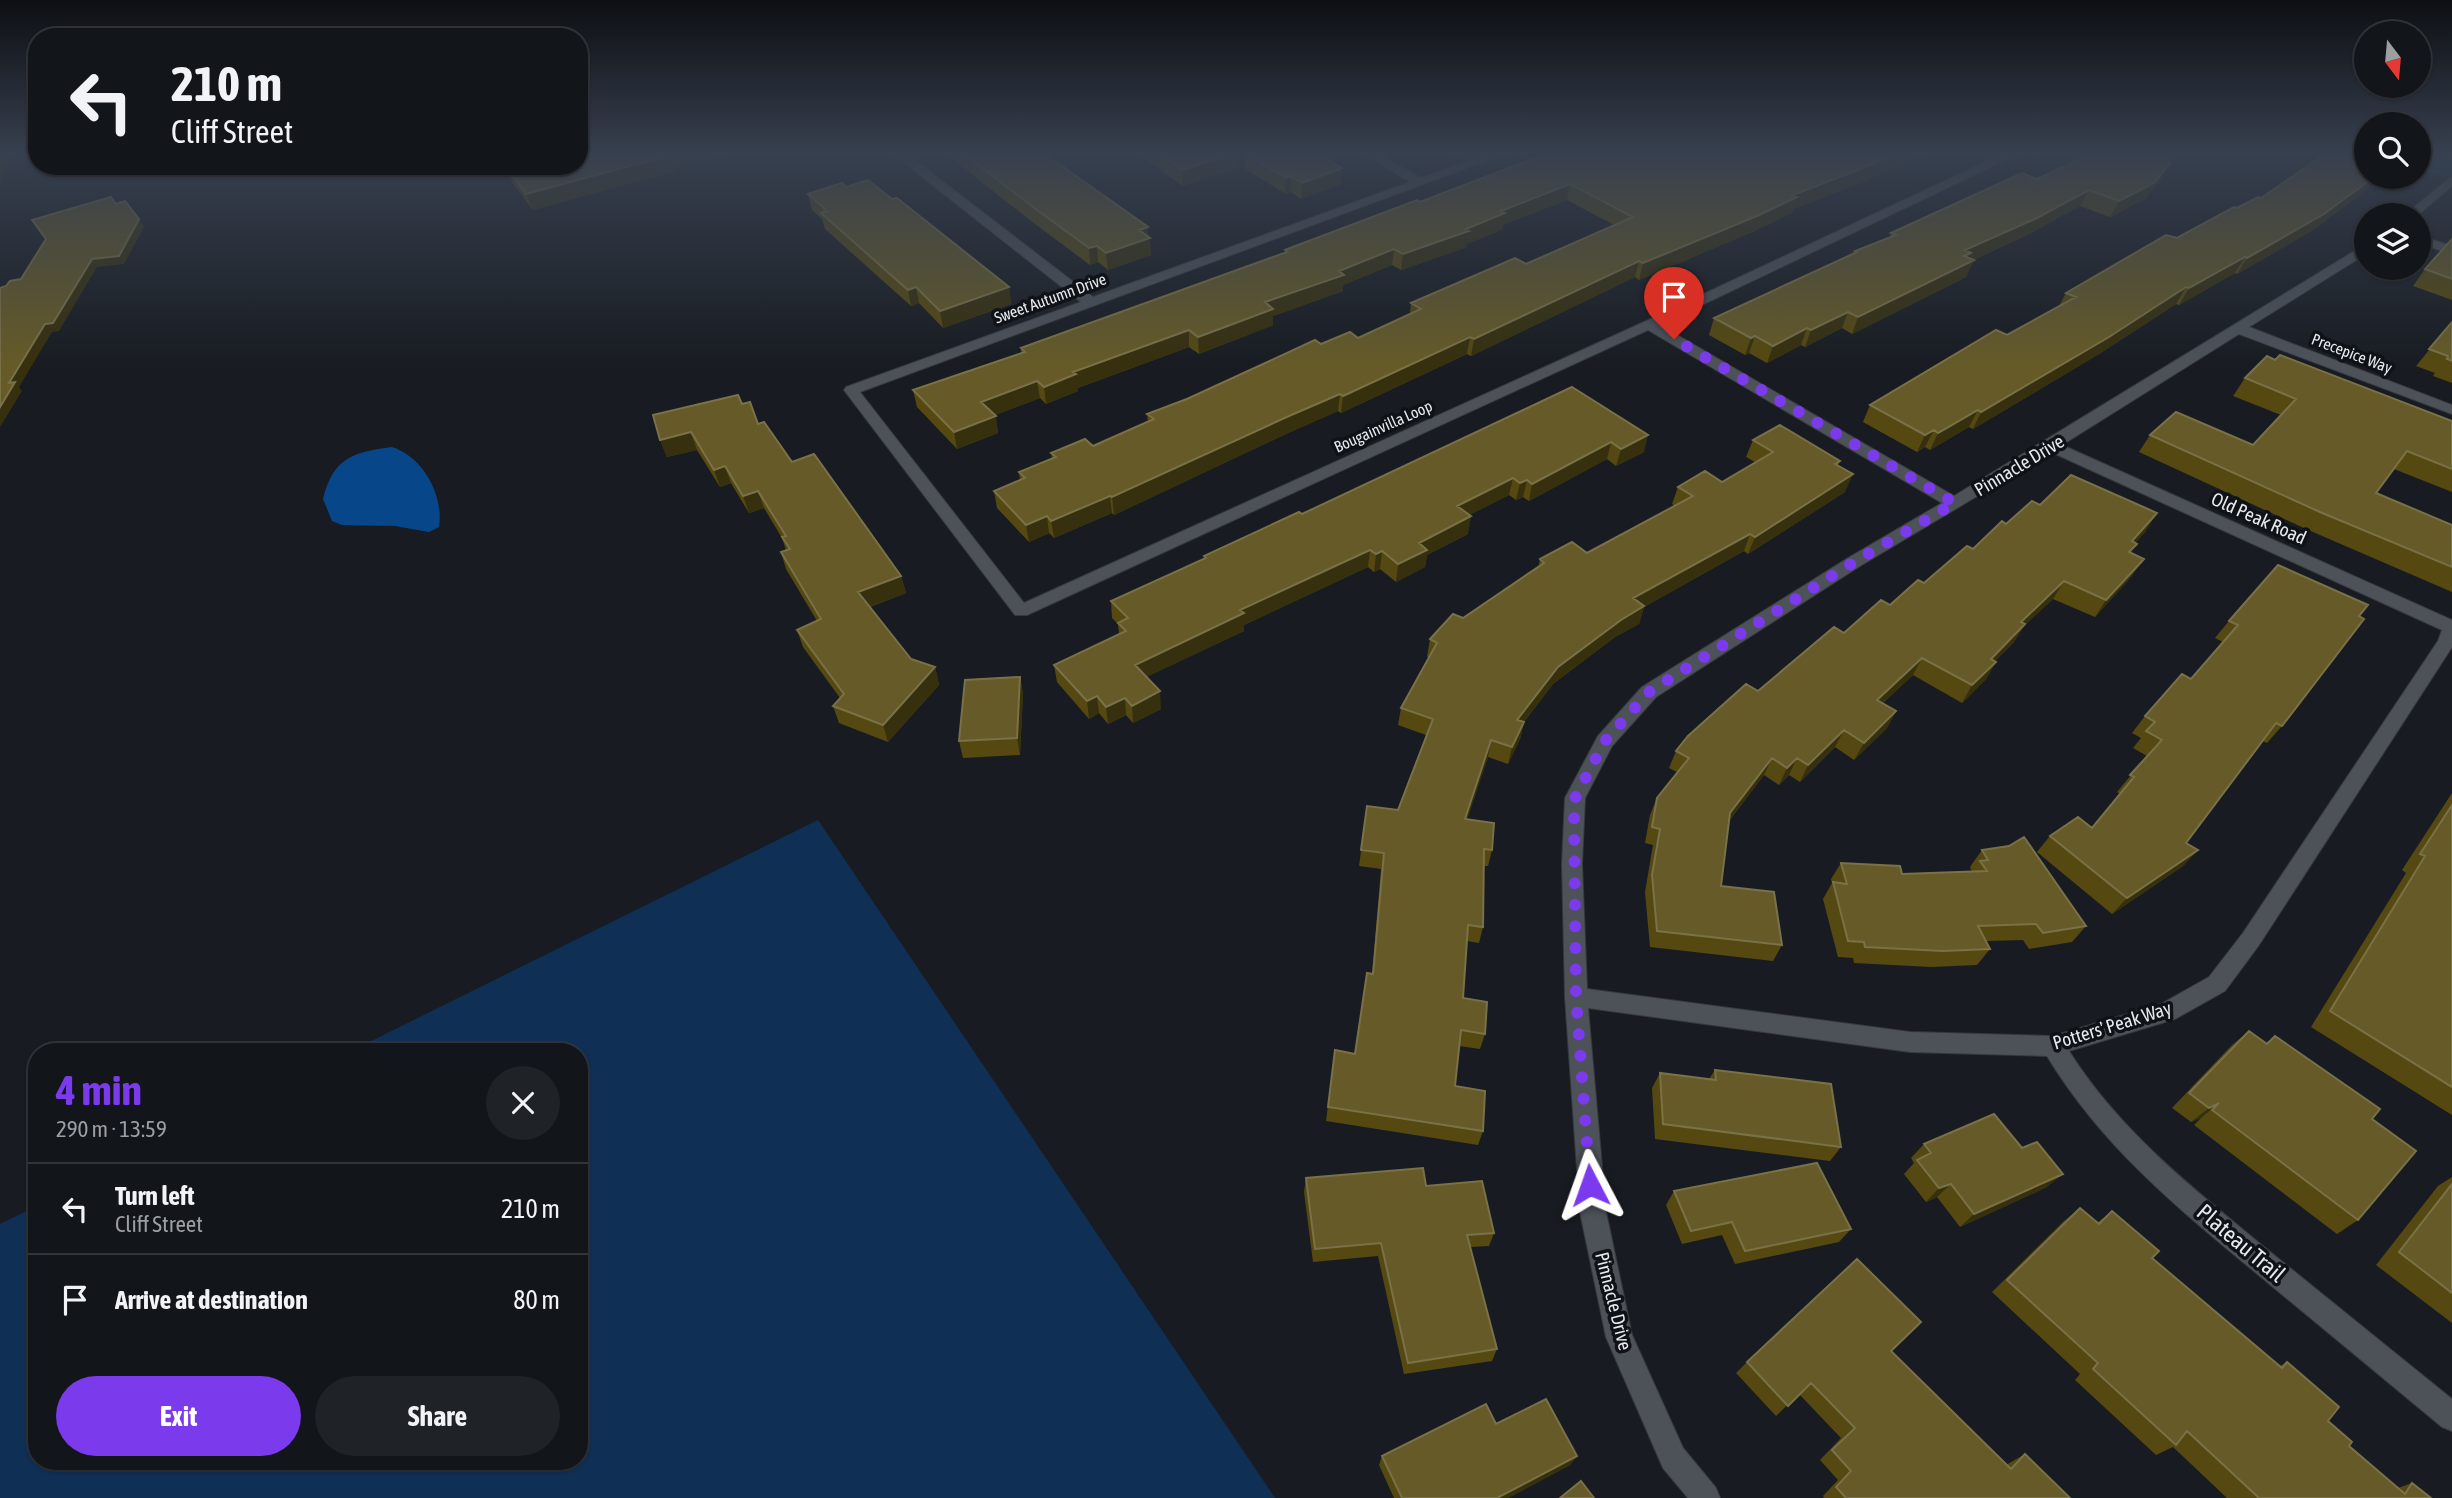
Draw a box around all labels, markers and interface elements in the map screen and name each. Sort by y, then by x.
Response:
north arrow [2354,21,2431,98]
map controls [2354,21,2431,280]
text: 210 m [171,55,282,111]
icon: left [56,56,147,147]
button: search [2354,112,2431,189]
text: Cliff Street [171,113,293,150]
button: layers [2354,203,2431,280]
pin [1644,267,1704,339]
street label: Sweet Autumn Drive [992,269,1108,327]
icon: arrive [1655,278,1693,316]
street label: Precepice Way [2309,329,2395,378]
street label: Bougainvilla Loop [1331,396,1435,457]
street label: Pinnacle Drive [1970,430,2068,500]
street label: Old Peak Road [2208,487,2310,549]
street label: Potters' Peak Way [2050,996,2174,1053]
text: 4 min [56,1066,142,1114]
button: close [486,1066,560,1140]
text: 290 m · 13:59 [56,1116,167,1142]
position arrow [1553,1148,1627,1222]
text: Turn left [115,1181,195,1211]
icon: left [56,1190,94,1228]
text: 210 m [501,1194,560,1224]
street label: Plateau Trail [2192,1199,2290,1287]
text: Cliff Street [115,1211,203,1237]
street label: Pinnacle Drive [1591,1250,1637,1352]
icon: arrive [56,1281,94,1319]
text: Arrive at destination [115,1285,308,1315]
text: 80 m [513,1285,560,1315]
button: Exit [56,1376,301,1456]
button: Share [315,1376,560,1456]

